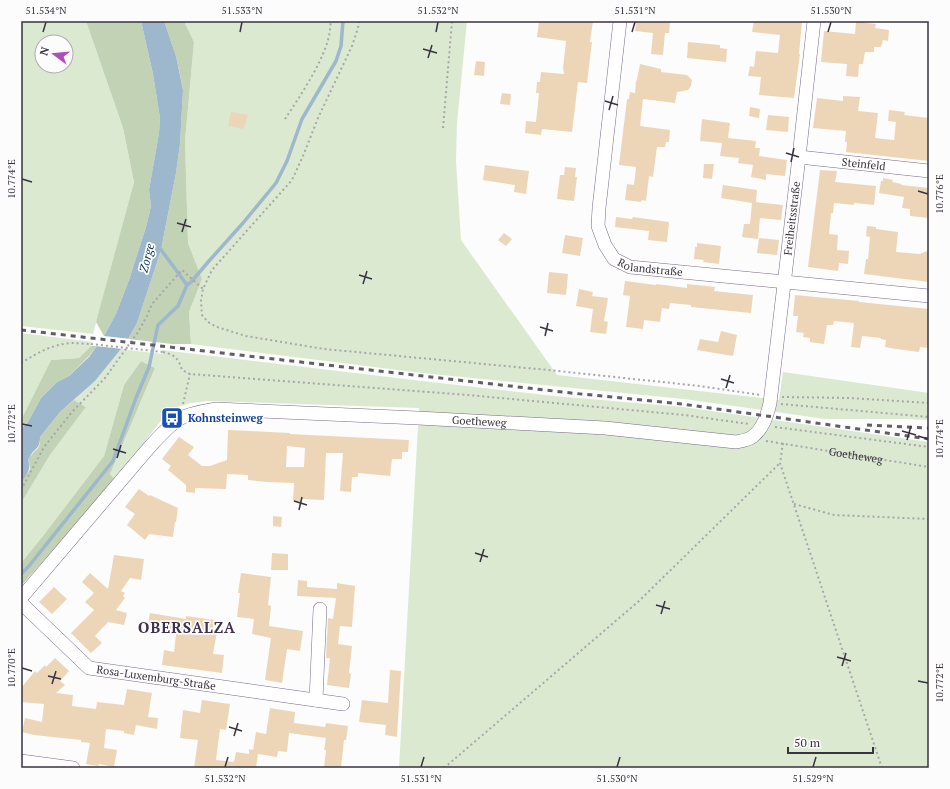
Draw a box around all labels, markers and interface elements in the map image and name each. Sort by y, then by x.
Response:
text: 51.534°N [26,4,67,17]
text: 51.533°N [222,4,263,17]
text: 51.532°N [418,4,459,17]
text: 51.531°N [615,4,656,17]
text: 51.530°N [811,4,852,17]
north arrow [34,34,74,74]
text: N [37,45,52,57]
street label: Steinfeld [841,155,886,173]
text: 10.774°E [5,159,18,199]
text: 10.776°E [933,174,946,214]
street label: Freiheitsstraße [780,180,803,256]
water label: Zorge [136,241,157,274]
street label: Rolandstraße [615,255,684,279]
text: 10.772°E [5,404,18,444]
bus stop icon: Kohnsteinweg [159,405,185,431]
place label: Kohnsteinweg [188,411,263,425]
street label: Goetheweg [452,413,507,430]
text: 10.774°E [933,419,946,459]
street label: Goetheweg [828,444,884,467]
district label: OBERSALZA [138,617,236,637]
text: 10.770°E [5,648,18,688]
street label: Rosa-Luxemburg-Straße [96,662,217,693]
text: 10.772°E [933,663,946,703]
scale bar [788,729,873,755]
text: 50 m [794,735,821,750]
text: 51.532°N [205,772,246,785]
text: 51.531°N [401,772,442,785]
text: 51.530°N [597,772,638,785]
text: 51.529°N [793,772,834,785]

